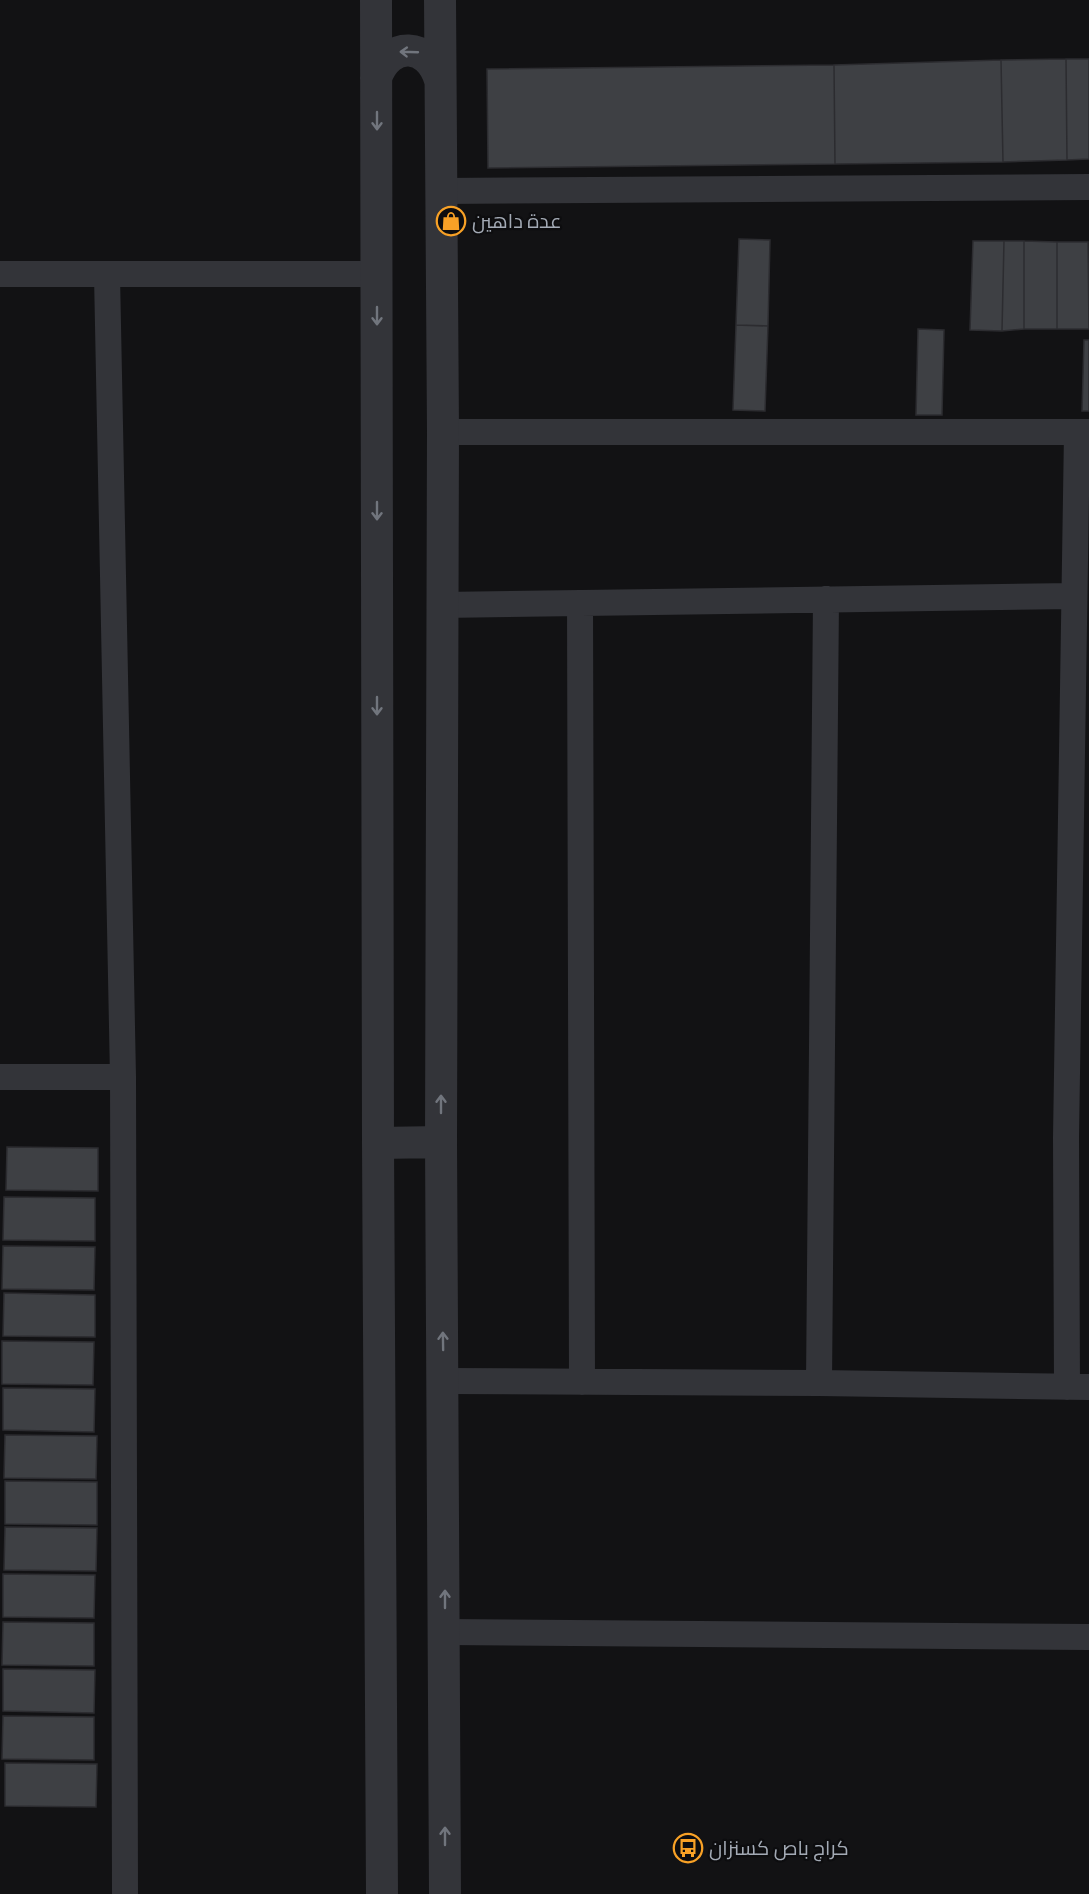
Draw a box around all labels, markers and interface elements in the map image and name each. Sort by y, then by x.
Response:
one-way arrow [400,47,420,58]
one-way arrow [371,111,383,131]
shop icon: عدة داهين [435,205,467,237]
place label: عدة داهين [472,209,562,234]
one-way arrow [371,306,383,326]
one-way arrow [371,501,383,521]
one-way arrow [371,696,383,716]
one-way arrow [435,1094,447,1114]
one-way arrow [437,1331,449,1351]
one-way arrow [439,1589,451,1609]
one-way arrow [439,1826,451,1846]
bus stop icon: كراج باص كسنزان [672,1832,704,1864]
place label: كراج باص كسنزان [709,1836,849,1862]

